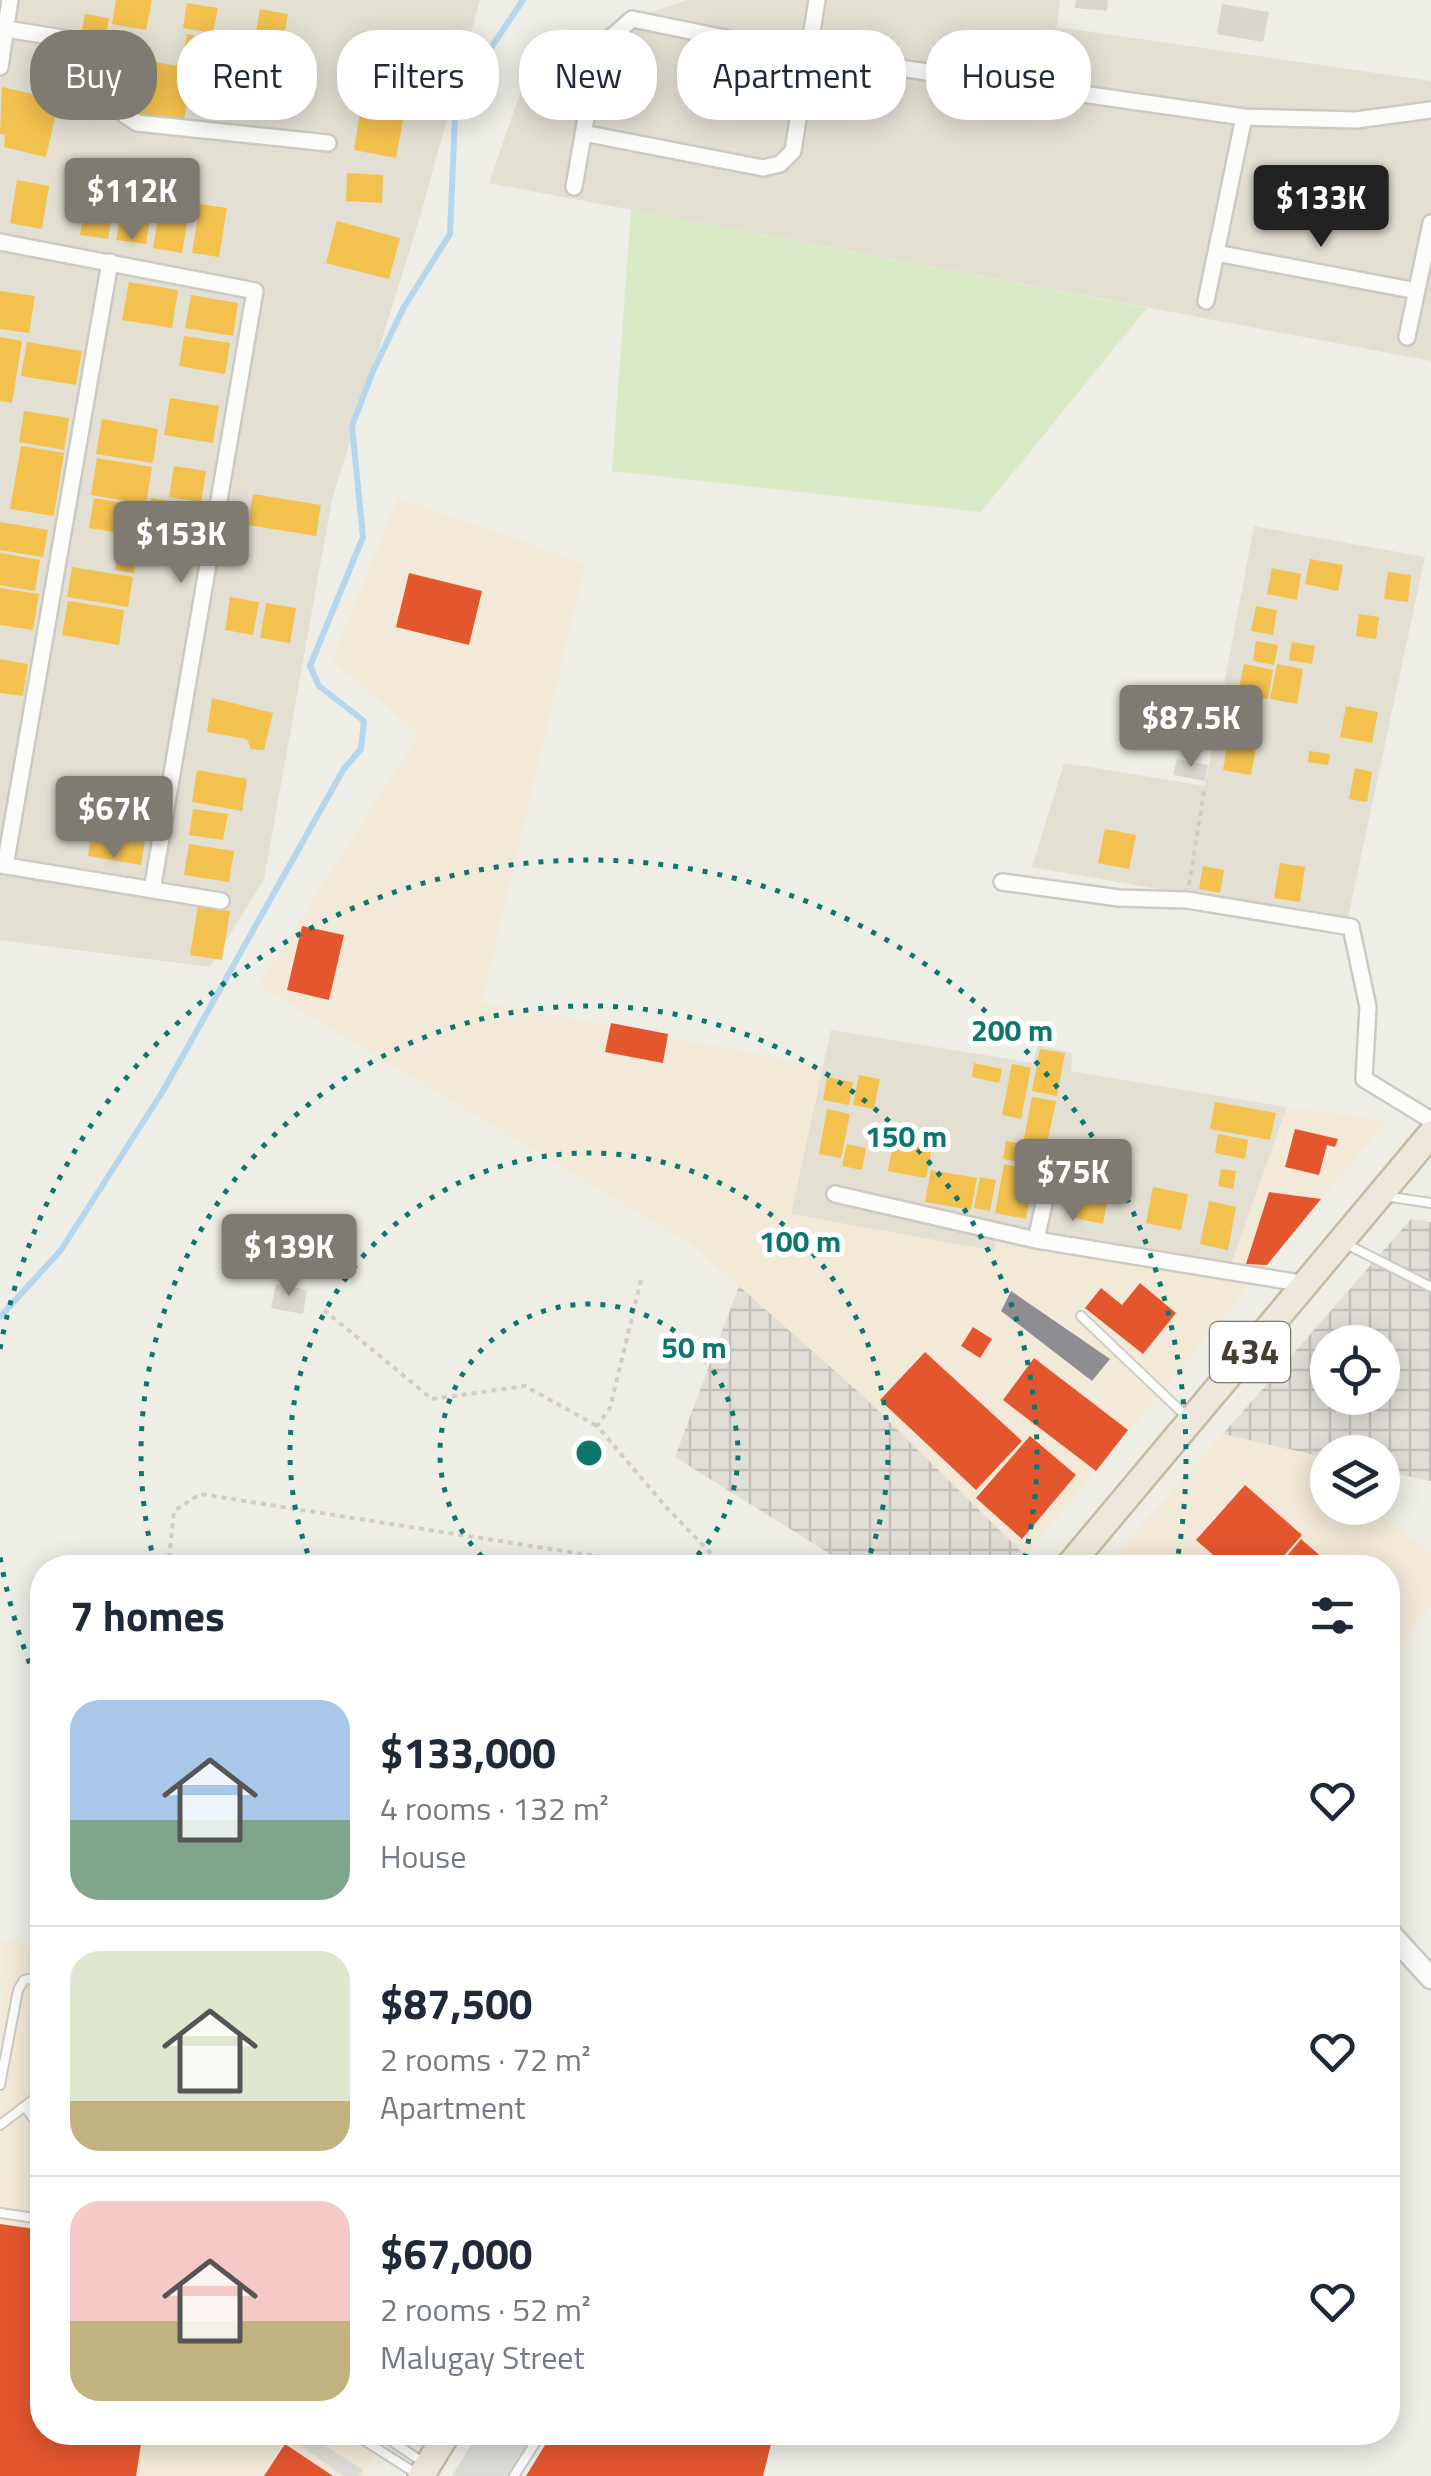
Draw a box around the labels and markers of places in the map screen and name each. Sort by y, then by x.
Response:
pin: $112K [62,158,202,243]
pin: $133K [1251,165,1391,250]
pin: $153K [111,501,251,586]
pin: $87.5K [1110,685,1272,770]
pin: $67K [55,776,173,861]
pin: $75K [1014,1139,1132,1224]
pin: $139K [219,1214,359,1299]
centre of rings [571,1435,607,1471]

